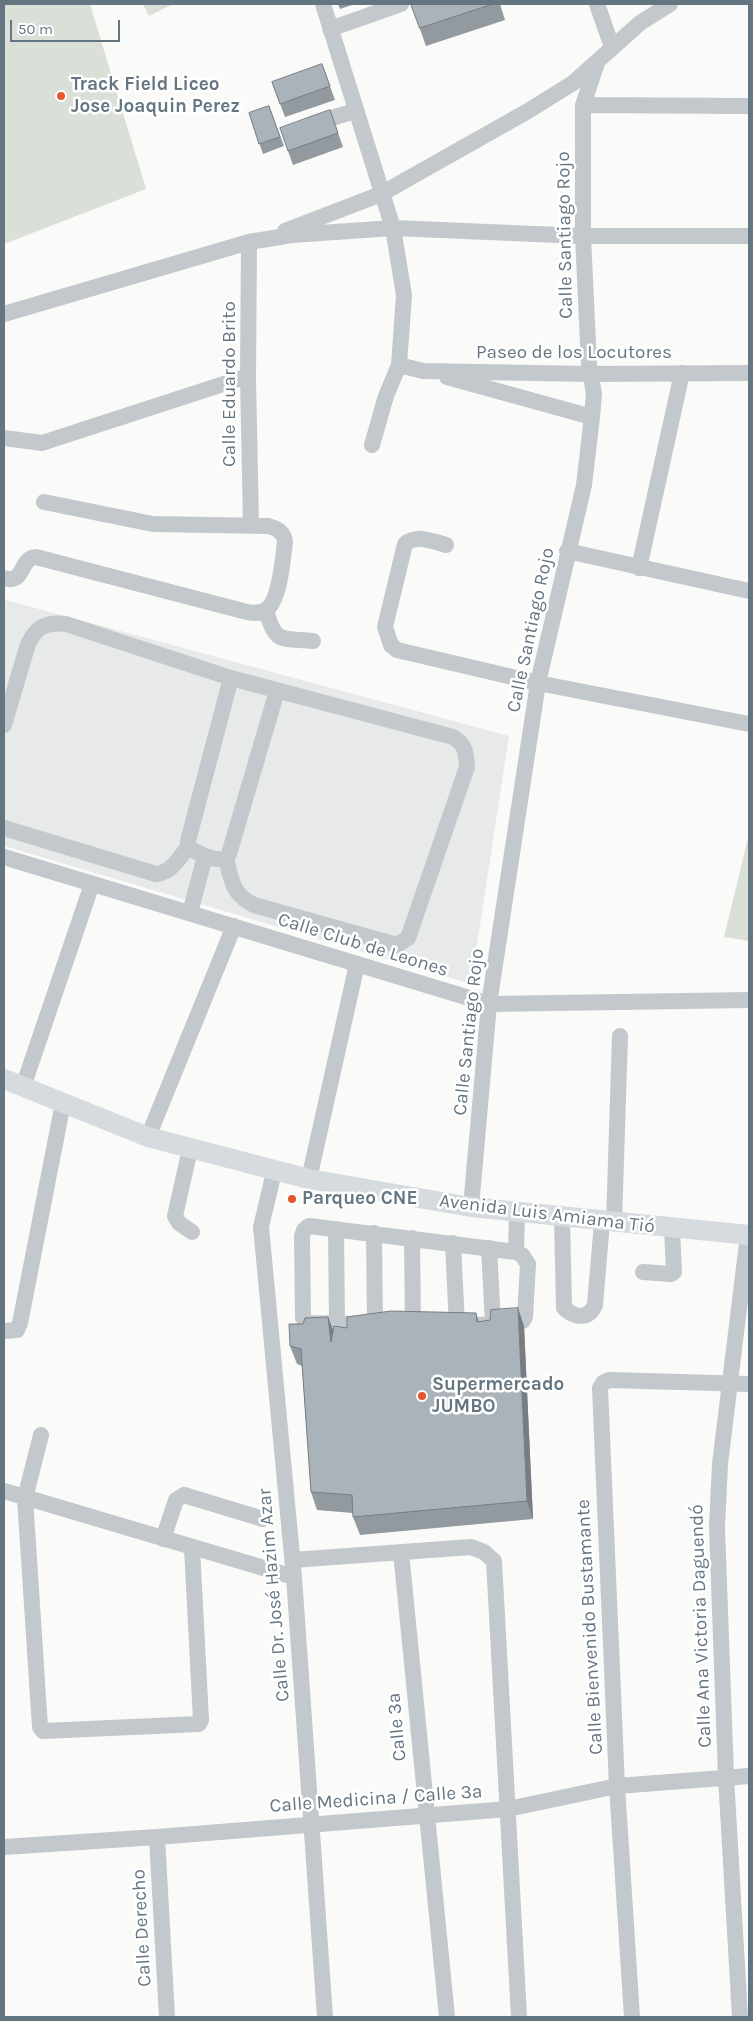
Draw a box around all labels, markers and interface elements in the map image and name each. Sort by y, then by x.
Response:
scale bar [12,10,122,42]
text: 50 m [18,20,53,38]
place label: Track Field Liceo Jose Joaquin Perez [71,74,240,118]
marker: Track Field Liceo Jose Joaquin Perez [55,90,67,102]
street label: Calle Santiago Rojo [552,151,578,319]
street label: Calle Eduardo Brito [219,301,241,467]
street label: Paseo de los Locutores [476,342,672,364]
street label: Calle Santiago Rojo [502,546,560,714]
street label: Calle Club de Leones [275,908,451,982]
street label: Calle Santiago Rojo [449,947,489,1117]
place label: Parqueo CNE [302,1188,418,1210]
street label: Avenida Luis Amiama Tió [438,1189,656,1239]
marker: Parqueo CNE [286,1193,298,1205]
place label: Supermercado JUMBO [432,1374,564,1418]
marker: Supermercado JUMBO [416,1390,428,1402]
street label: Calle Dr. José Hazim Azar [253,1487,295,1703]
street label: Calle Bienvenido Bustamante [572,1499,608,1755]
street label: Calle Ana Victoria Daguendó [685,1504,717,1748]
street label: Calle 3ª [383,1692,411,1762]
street label: Calle Medicina / Calle 3ª [269,1780,483,1818]
street label: Calle Derecho [128,1869,156,1987]

